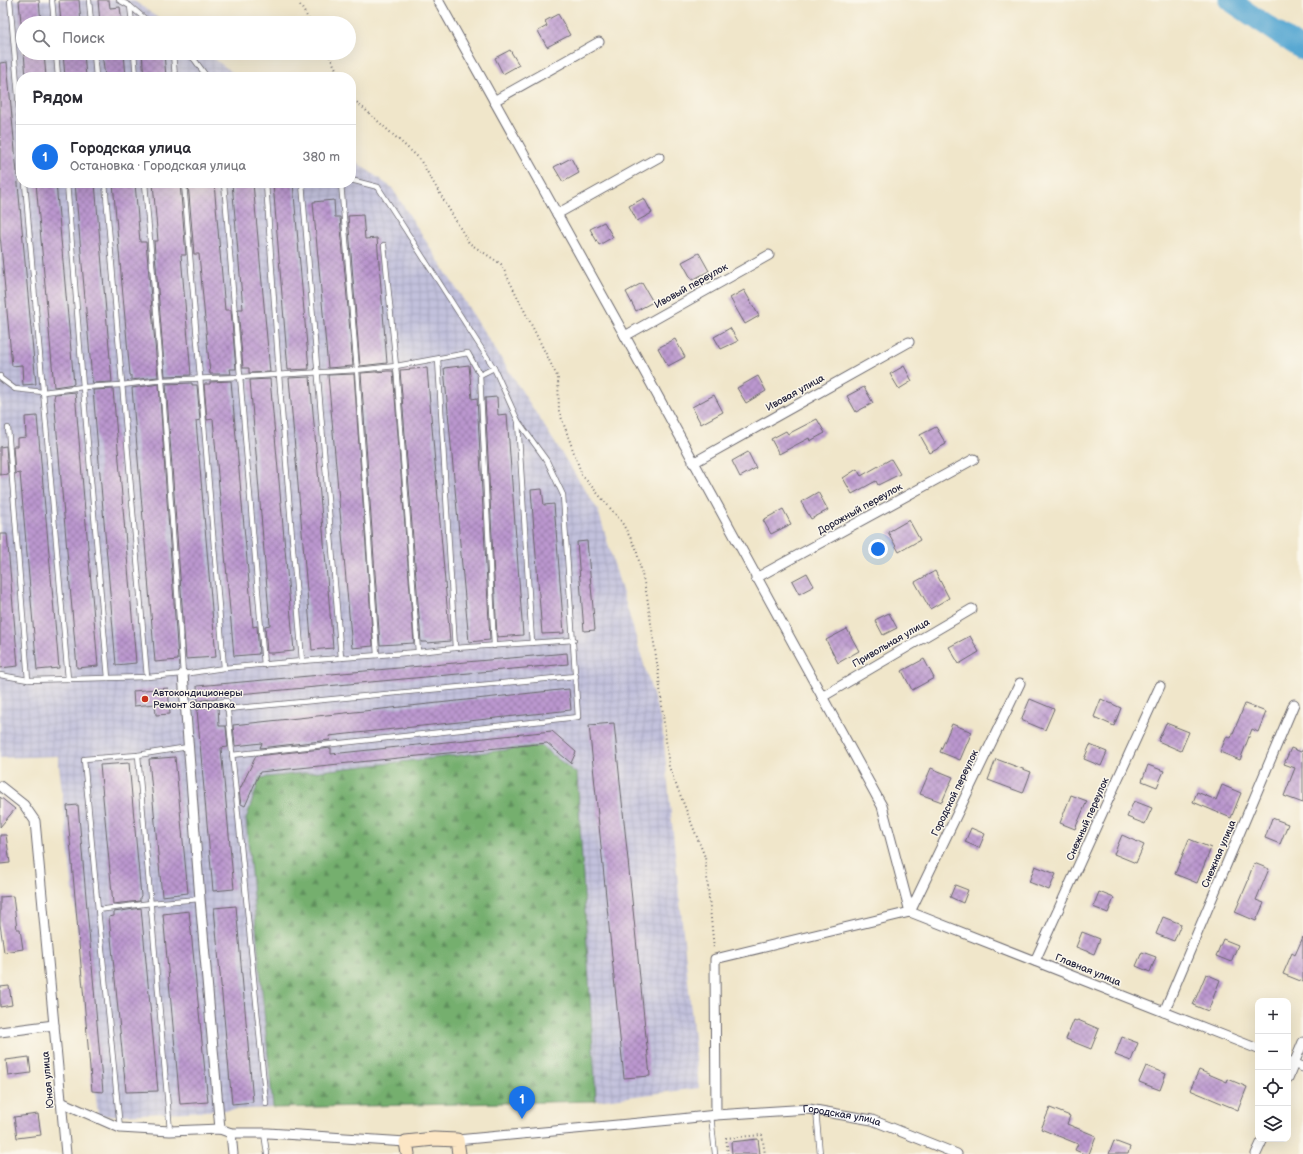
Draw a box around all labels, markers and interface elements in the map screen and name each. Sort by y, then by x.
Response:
search box [16,16,356,60]
icon: search [30,27,52,49]
text: Поиск [62,29,105,48]
text: Рядом [32,88,83,108]
text: Городская улица [70,139,191,158]
text: 1 [42,149,48,165]
text: 380 m [303,149,340,165]
text: Остановка · Городская улица [70,158,246,174]
street label: Ивовый переулок [652,261,730,311]
street label: Ивовая улица [764,372,826,414]
street label: Дорожный переулок [816,480,905,537]
your location [868,539,888,559]
street label: Привольная улица [850,616,932,670]
place label: Автокондиционеры Ремонт Заправка [152,687,242,711]
marker: Автокондиционеры Ремонт Заправка [140,694,150,704]
street label: Городской переулок [929,747,981,838]
street label: Снежный переулок [1064,775,1112,862]
street label: Снежная улица [1199,818,1239,890]
street label: Главная улица [1053,951,1123,989]
map controls [1255,998,1291,1142]
button: + [1255,998,1291,1034]
button: − [1255,1034,1291,1070]
street label: Юная улица [40,1051,56,1109]
button: locate [1255,1070,1291,1106]
pin: 1 [509,1086,535,1119]
street label: Городская улица [803,1103,883,1129]
button: layers [1255,1106,1291,1142]

